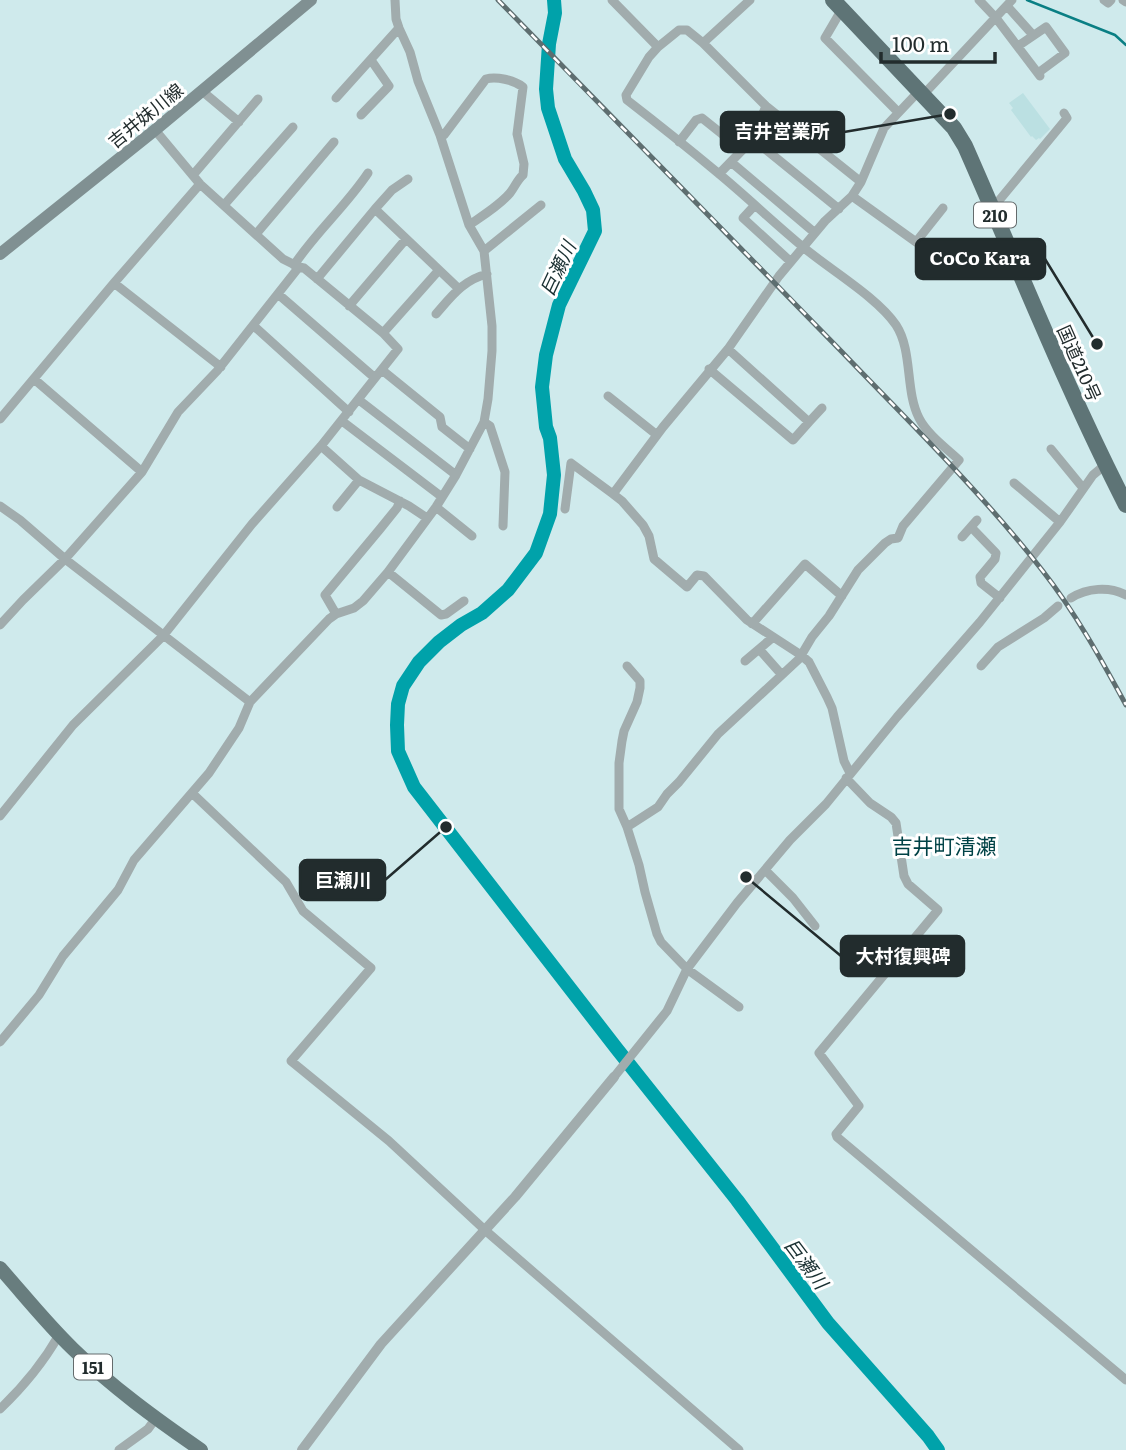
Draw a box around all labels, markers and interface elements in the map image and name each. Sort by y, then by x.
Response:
scale bar [881,21,995,65]
text: 100 m [892,27,949,58]
street label: 吉井妹川線 [102,76,188,154]
callout: 吉井営業所 [721,112,844,152]
text: 吉井営業所 [734,116,830,144]
road number: 210 [974,202,1016,228]
water label: 巨瀬川 [532,234,583,300]
callout: CoCo Kara [916,239,1045,279]
text: CoCo Kara [930,243,1030,271]
street label: 国道210号 [1051,321,1109,405]
district label: 吉井町清瀬 [892,829,997,860]
callout: 巨瀬川 [300,860,385,900]
text: 巨瀬川 [314,865,372,893]
callout: 大村復興碑 [841,936,964,976]
text: 大村復興碑 [855,941,951,969]
water label: 巨瀬川 [779,1232,837,1296]
road number: 151 [74,1354,112,1380]

